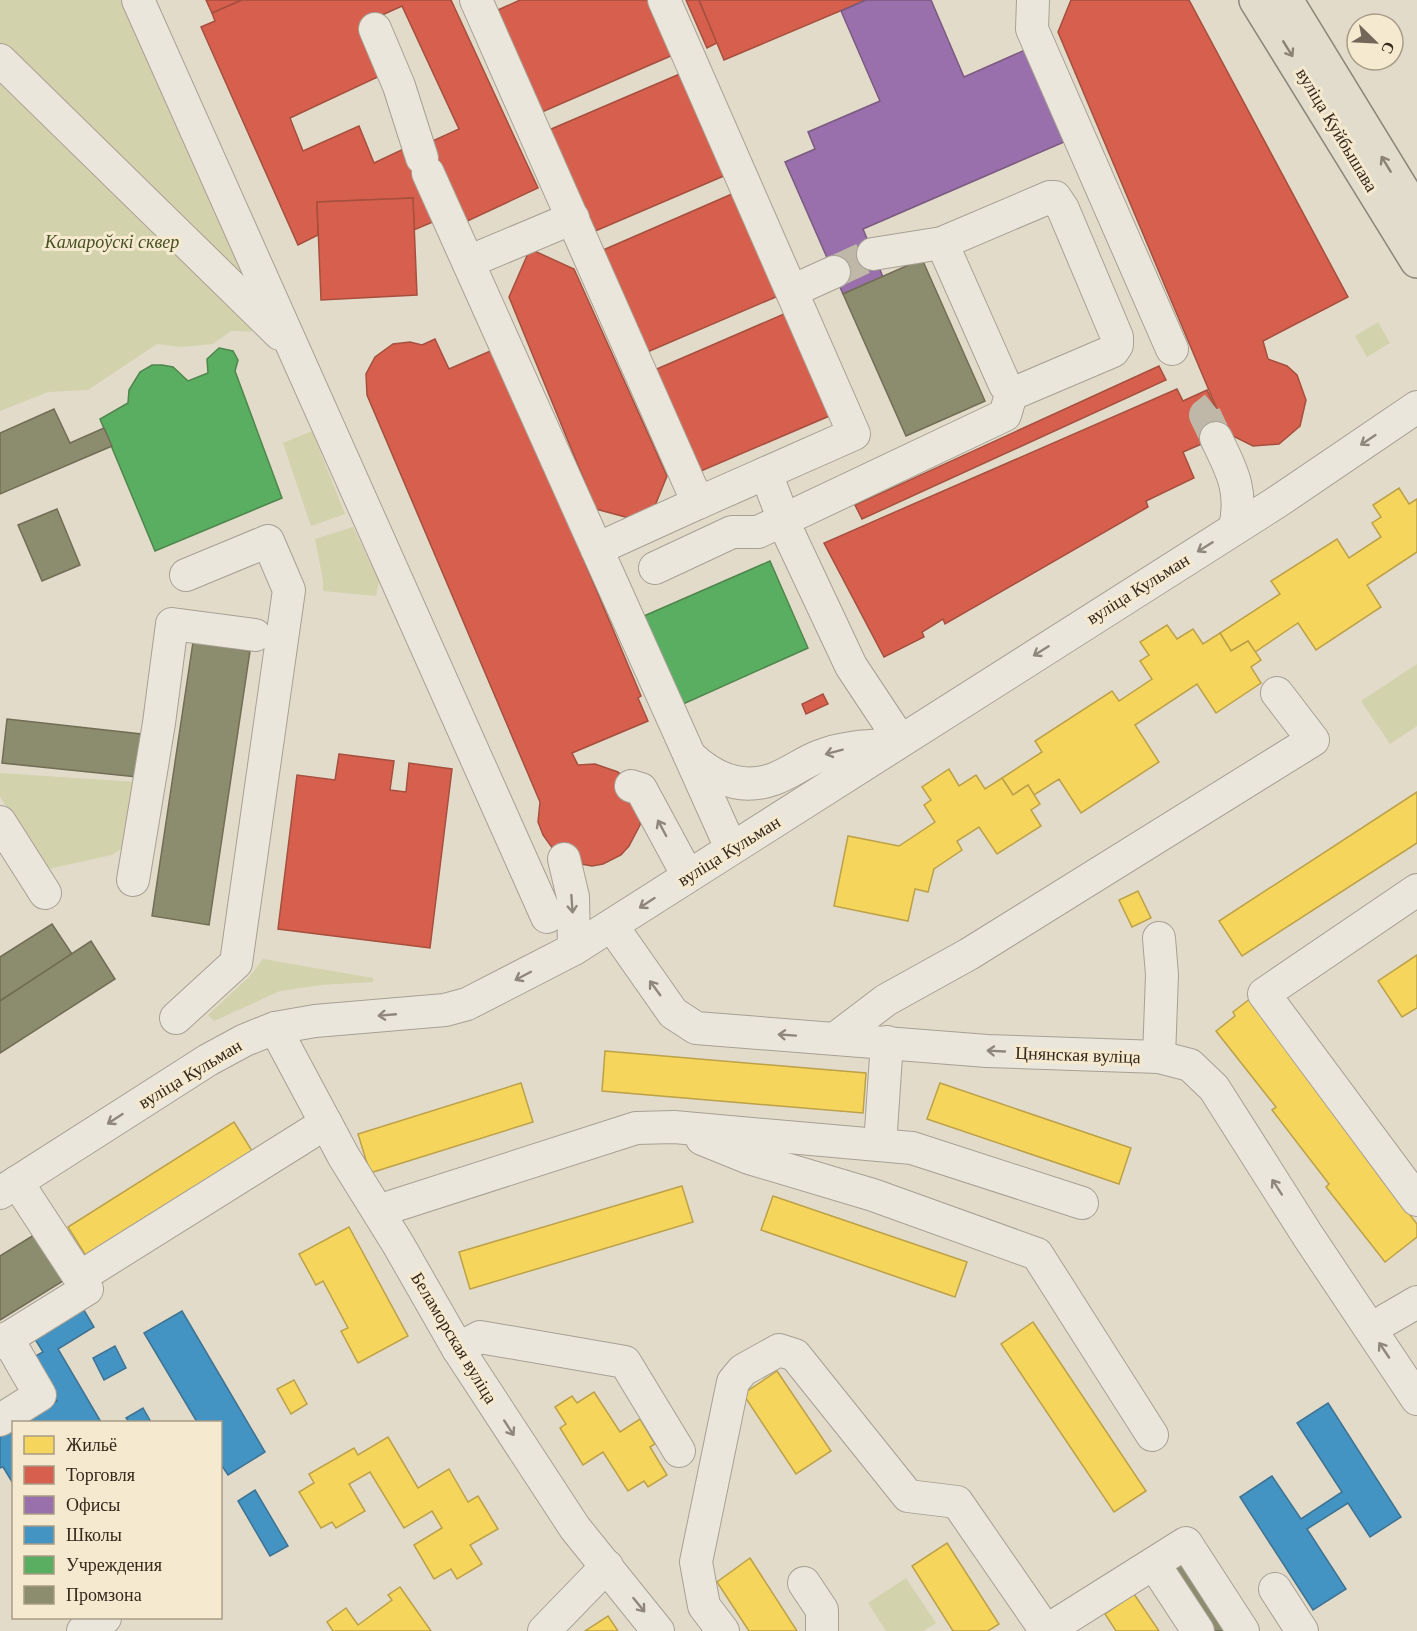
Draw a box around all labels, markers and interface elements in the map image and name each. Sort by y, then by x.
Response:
north arrow [1345,12,1405,72]
text: С [1378,39,1398,57]
one-way arrow [1281,41,1294,58]
street label: вуліца Куйбышава [1292,64,1382,196]
one-way arrow [1380,156,1392,173]
park label: Камароўскі сквер [44,232,179,252]
one-way arrow [1361,434,1377,446]
one-way arrow [1197,540,1214,553]
street label: вуліца Кульман [1083,549,1193,629]
one-way arrow [1033,645,1050,657]
one-way arrow [825,747,844,758]
street label: вуліца Кульман [674,811,784,891]
one-way arrow [656,819,667,837]
one-way arrow [567,893,578,913]
one-way arrow [639,897,655,909]
one-way arrow [514,971,532,982]
one-way arrow [649,980,662,996]
one-way arrow [377,1010,397,1021]
one-way arrow [777,1029,797,1040]
street label: вуліца Кульман [135,1035,246,1113]
street label: Цнянская вуліца [1015,1043,1141,1067]
one-way arrow [986,1046,1006,1057]
one-way arrow [107,1114,124,1126]
one-way arrow [1271,1180,1283,1196]
street label: Беламорская вуліца [407,1269,501,1407]
one-way arrow [1378,1342,1390,1359]
one-way arrow [503,1419,515,1435]
legend [12,1421,222,1619]
text: Жильё [66,1435,117,1455]
text: Торговля [66,1465,135,1485]
text: Офисы [66,1495,120,1515]
text: Школы [66,1525,122,1545]
text: Учреждения [66,1555,162,1575]
text: Промзона [66,1585,142,1605]
one-way arrow [632,1597,645,1613]

